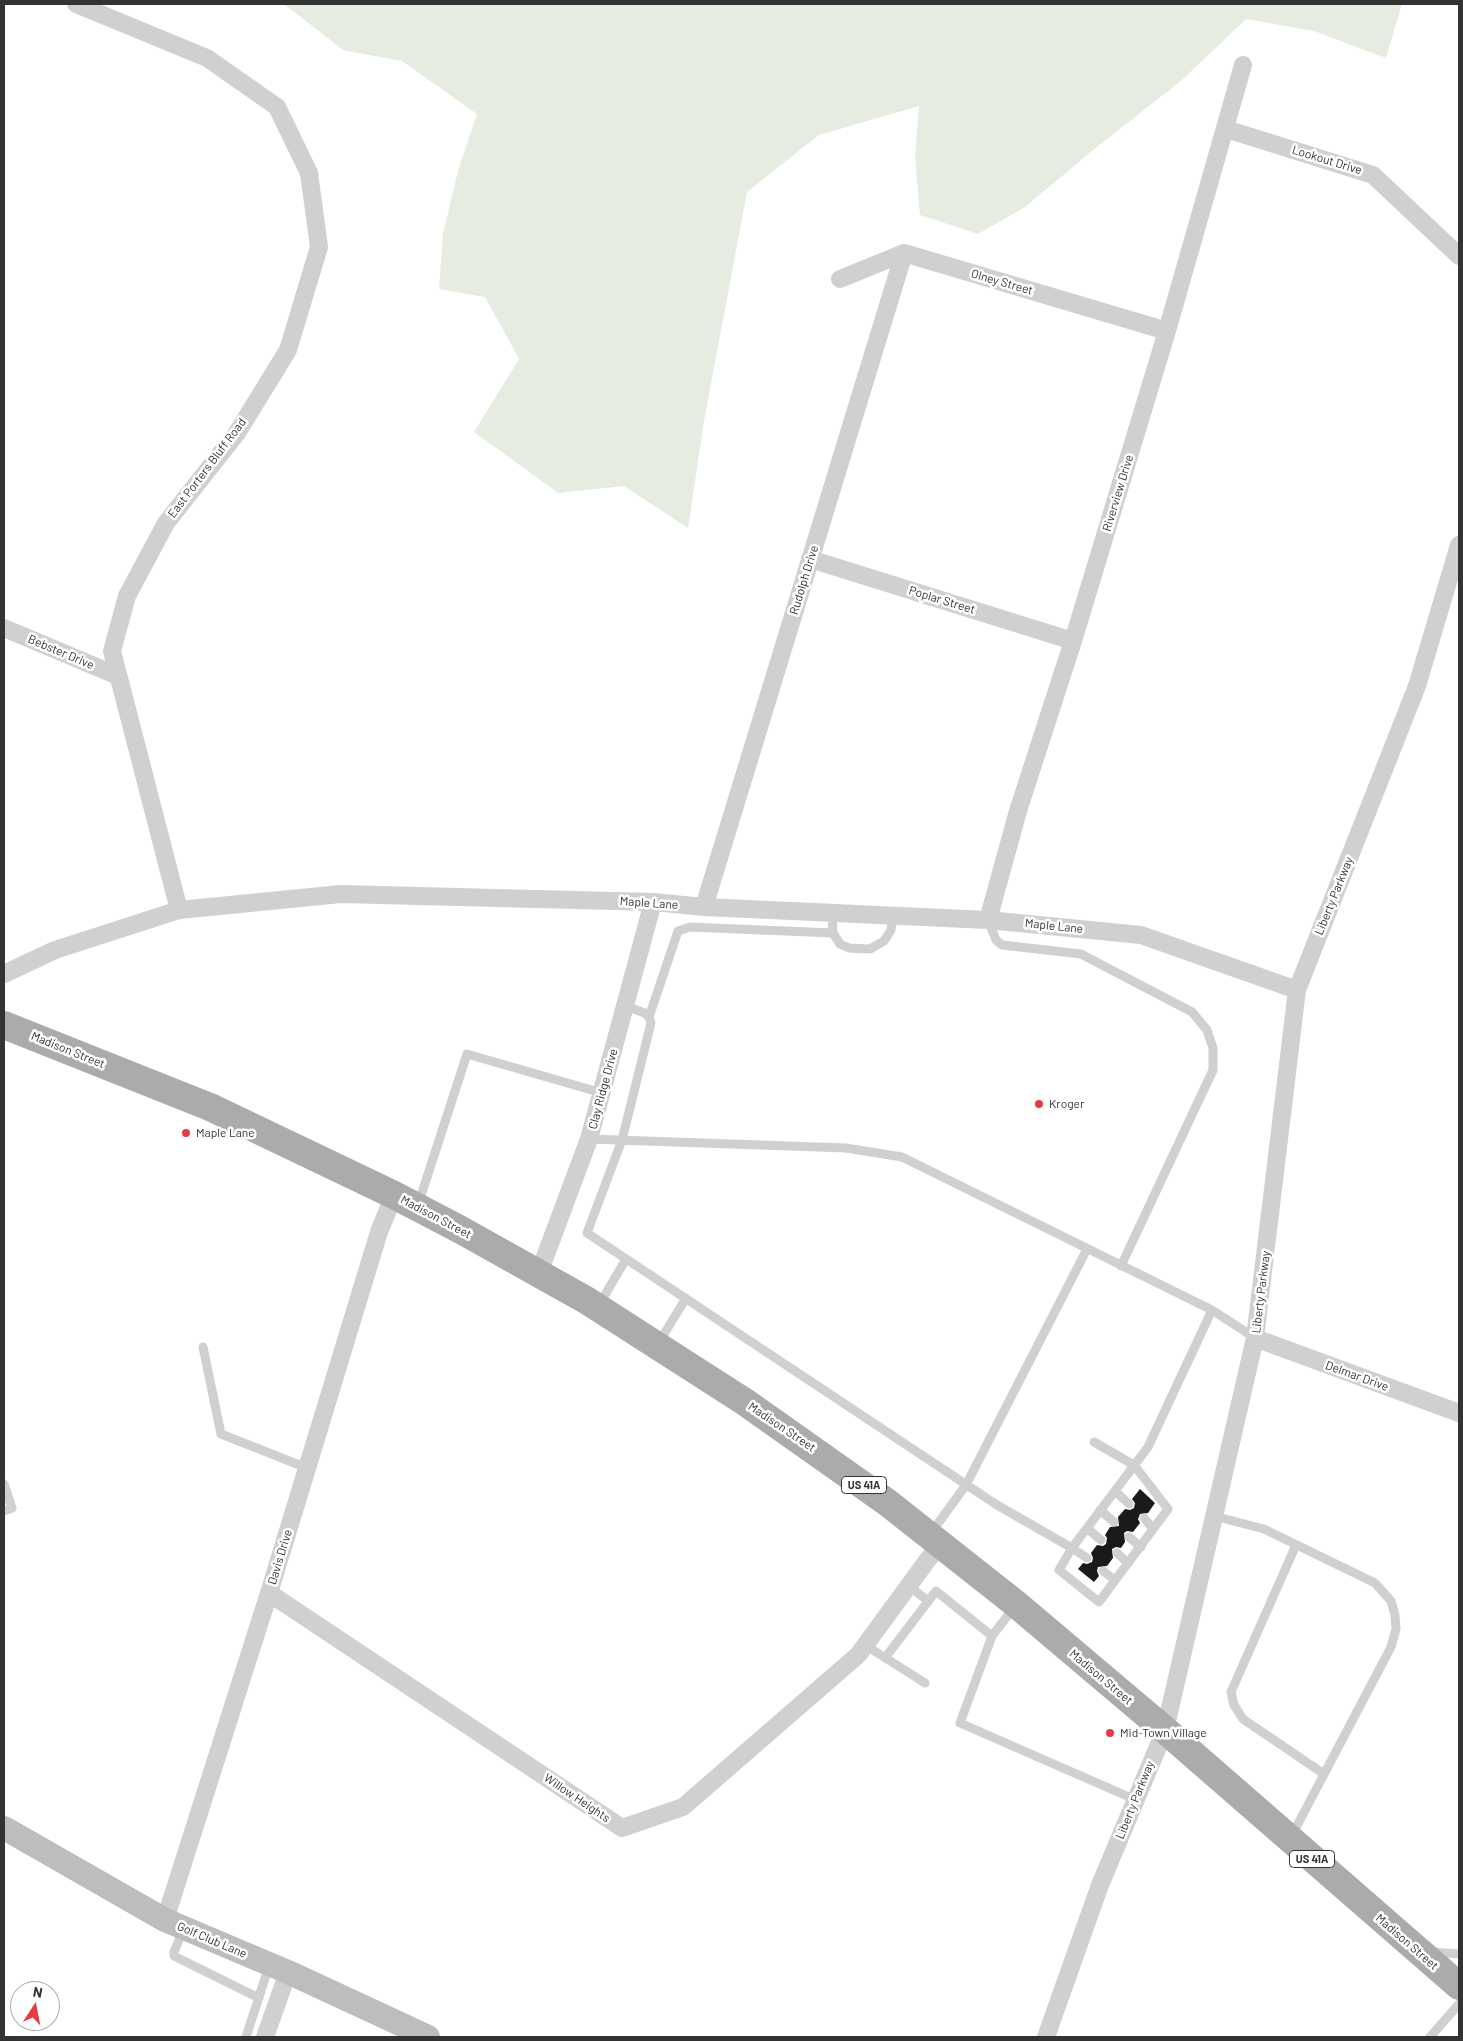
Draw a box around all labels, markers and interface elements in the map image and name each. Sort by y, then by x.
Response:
street label: Lookout Drive [1290,143,1364,177]
street label: Olney Street [969,266,1035,298]
street label: East Porters Bluff Road [165,415,249,521]
street label: Riverview Drive [1099,453,1137,533]
street label: Rudolph Drive [787,544,821,616]
street label: Poplar Street [907,583,977,617]
street label: Bebster Drive [26,632,96,672]
street label: Liberty Parkway [1312,855,1356,937]
street label: Maple Lane [619,894,679,912]
street label: Maple Lane [1024,916,1084,936]
street label: Madison Street [29,1029,107,1071]
street label: Clay Ridge Drive [585,1047,621,1131]
place label: Kroger [1049,1097,1084,1111]
marker: Kroger [1033,1098,1045,1110]
place label: Maple Lane [196,1126,255,1140]
marker: Maple Lane [180,1127,192,1139]
street label: Madison Street [398,1192,474,1242]
street label: Liberty Parkway [1249,1250,1273,1334]
street label: Delmar Drive [1323,1358,1391,1394]
street label: Madison Street [746,1399,818,1455]
road number: US 41A [842,1476,886,1494]
street label: Davis Drive [265,1528,295,1586]
street label: Madison Street [1066,1646,1136,1708]
place label: Mid-Town Village [1120,1726,1207,1740]
marker: Mid-Town Village [1104,1727,1116,1739]
street label: Liberty Parkway [1113,1759,1157,1841]
street label: Willow Heights [541,1771,613,1825]
road number: US 41A [1290,1850,1334,1868]
street label: Madison Street [1373,1911,1441,1973]
street label: Golf Club Lane [175,1919,249,1961]
north arrow [10,1981,60,2031]
text: N [32,1983,44,2001]

